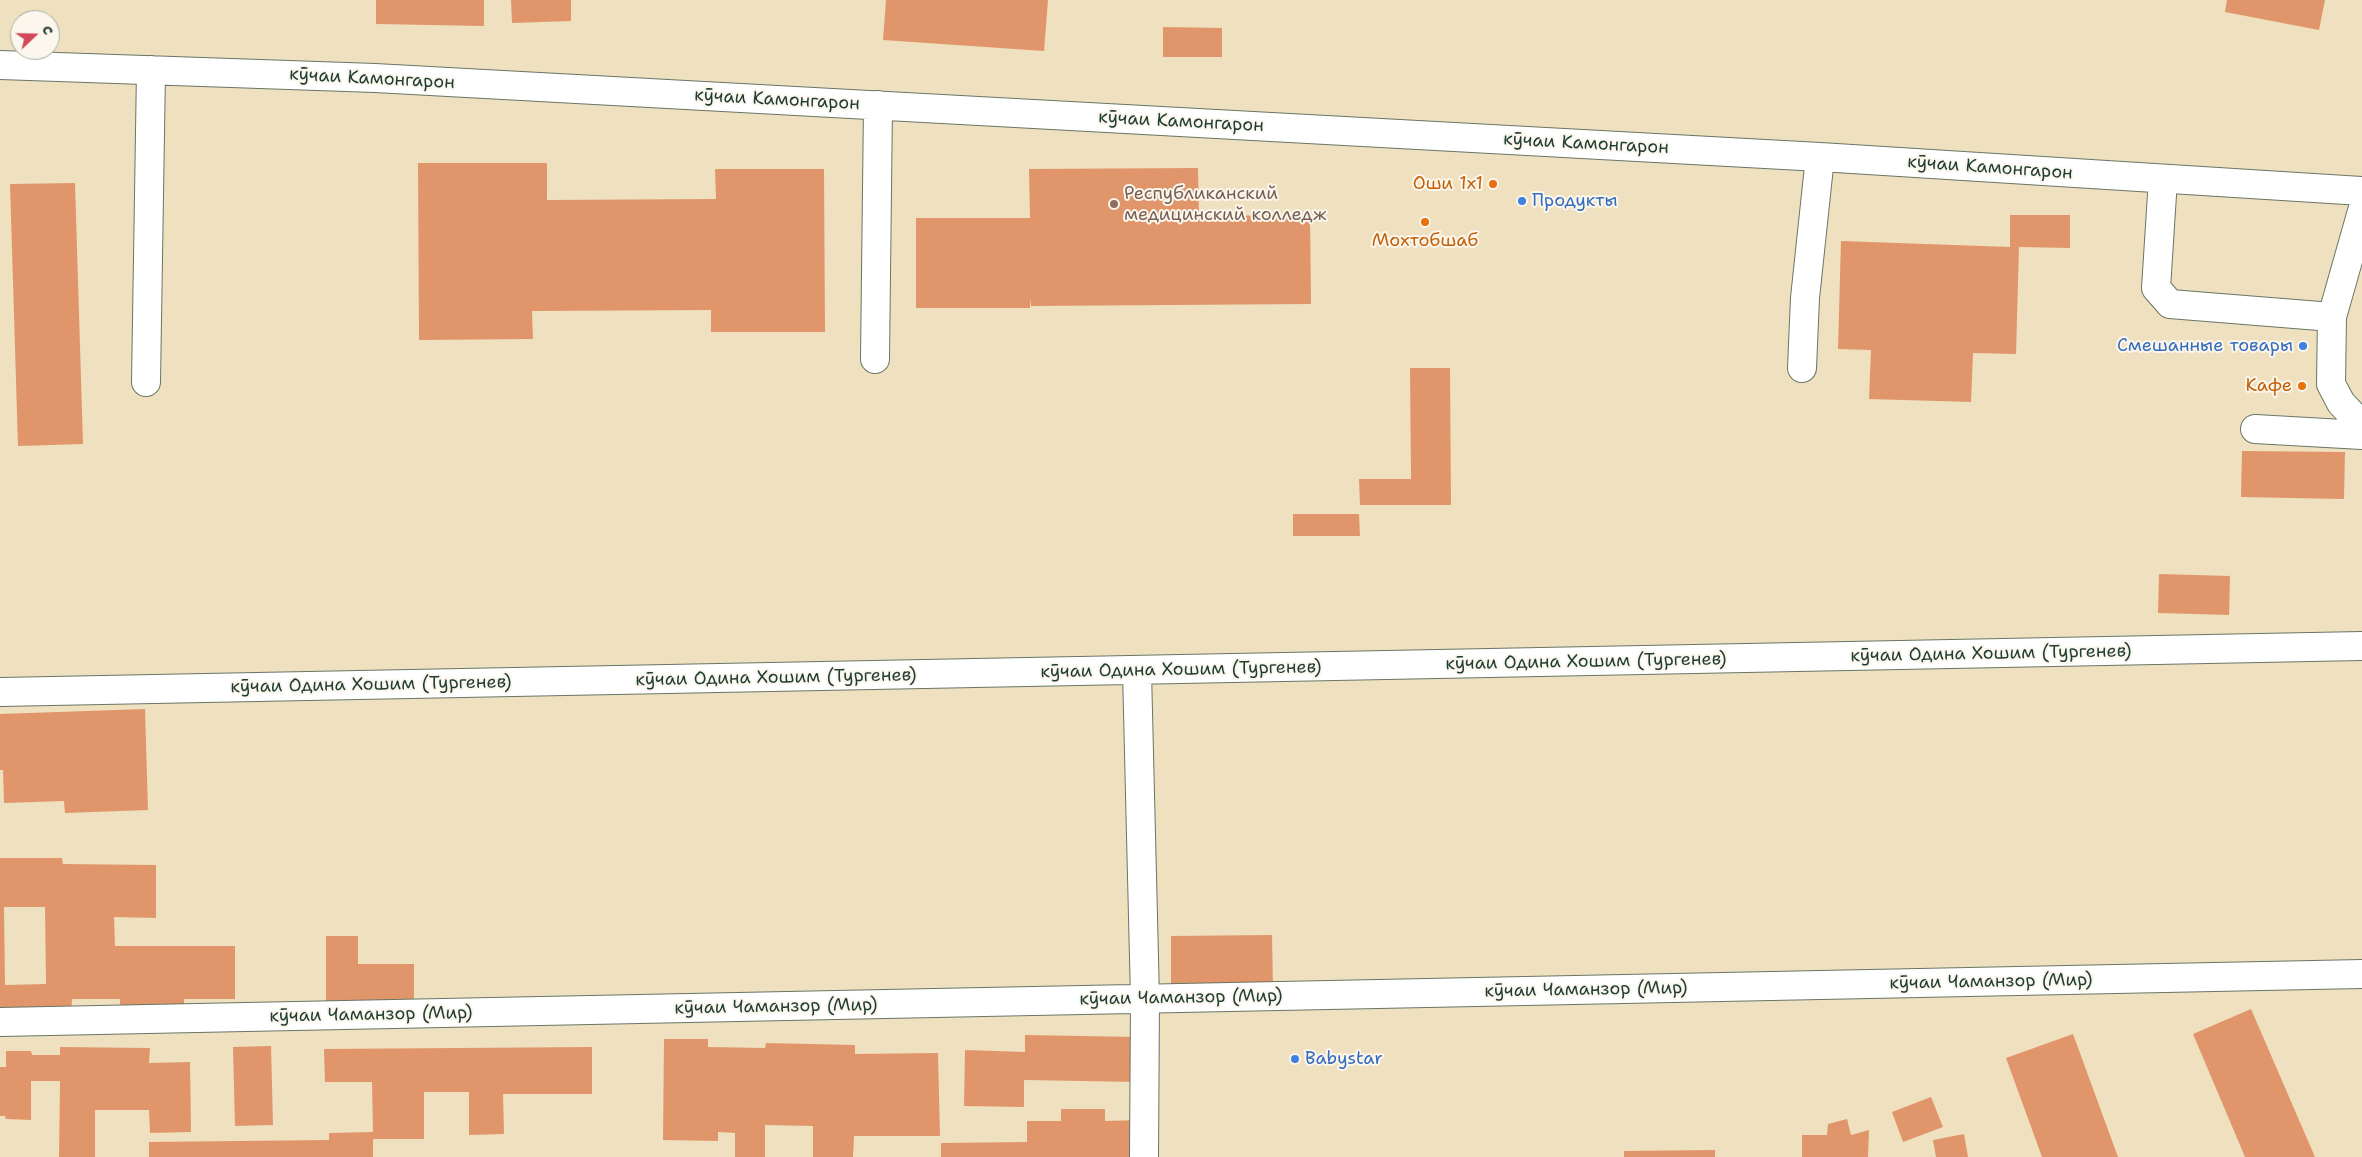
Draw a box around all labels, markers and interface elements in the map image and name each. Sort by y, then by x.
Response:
north arrow [10,10,60,60]
text: С [38,23,58,37]
street label: кӯчаи Камонгарон [289,64,455,94]
street label: кӯчаи Камонгарон [694,85,860,115]
street label: кӯчаи Камонгарон [1098,107,1264,137]
street label: кӯчаи Камонгарон [1503,129,1669,159]
street label: кӯчаи Камонгарон [1907,151,2073,185]
place label: Оши 1x1 [1413,173,1483,195]
marker: Оши 1x1 [1487,178,1499,190]
place label: Республиканский медицинский колледж [1124,183,1326,225]
place label: Продукты [1532,190,1618,212]
marker: Продукты [1516,195,1528,207]
marker: Республиканский медицинский колледж [1108,198,1120,210]
marker: Мохтобшаб [1419,216,1431,228]
place label: Мохтобшаб [1372,230,1478,252]
place label: Смешанные товары [2117,335,2293,357]
marker: Смешанные товары [2297,340,2309,352]
place label: Кафе [2246,375,2292,397]
marker: Кафе [2296,380,2308,392]
street label: кӯчаи Одина Хошим (Тургенев) [1850,641,2132,667]
street label: кӯчаи Одина Хошим (Тургенев) [1445,649,1727,675]
street label: кӯчаи Одина Хошим (Тургенев) [1040,657,1322,683]
street label: кӯчаи Одина Хошим (Тургенев) [635,665,917,691]
street label: кӯчаи Одина Хошим (Тургенев) [230,672,512,698]
street label: кӯчаи Чаманзор (Мир) [1889,969,2093,995]
street label: кӯчаи Чаманзор (Мир) [1484,977,1688,1003]
street label: кӯчаи Чаманзор (Мир) [1079,985,1283,1011]
street label: кӯчаи Чаманзор (Мир) [674,994,878,1020]
street label: кӯчаи Чаманзор (Мир) [269,1002,473,1028]
place label: Babystar [1305,1048,1383,1070]
marker: Babystar [1289,1053,1301,1065]

